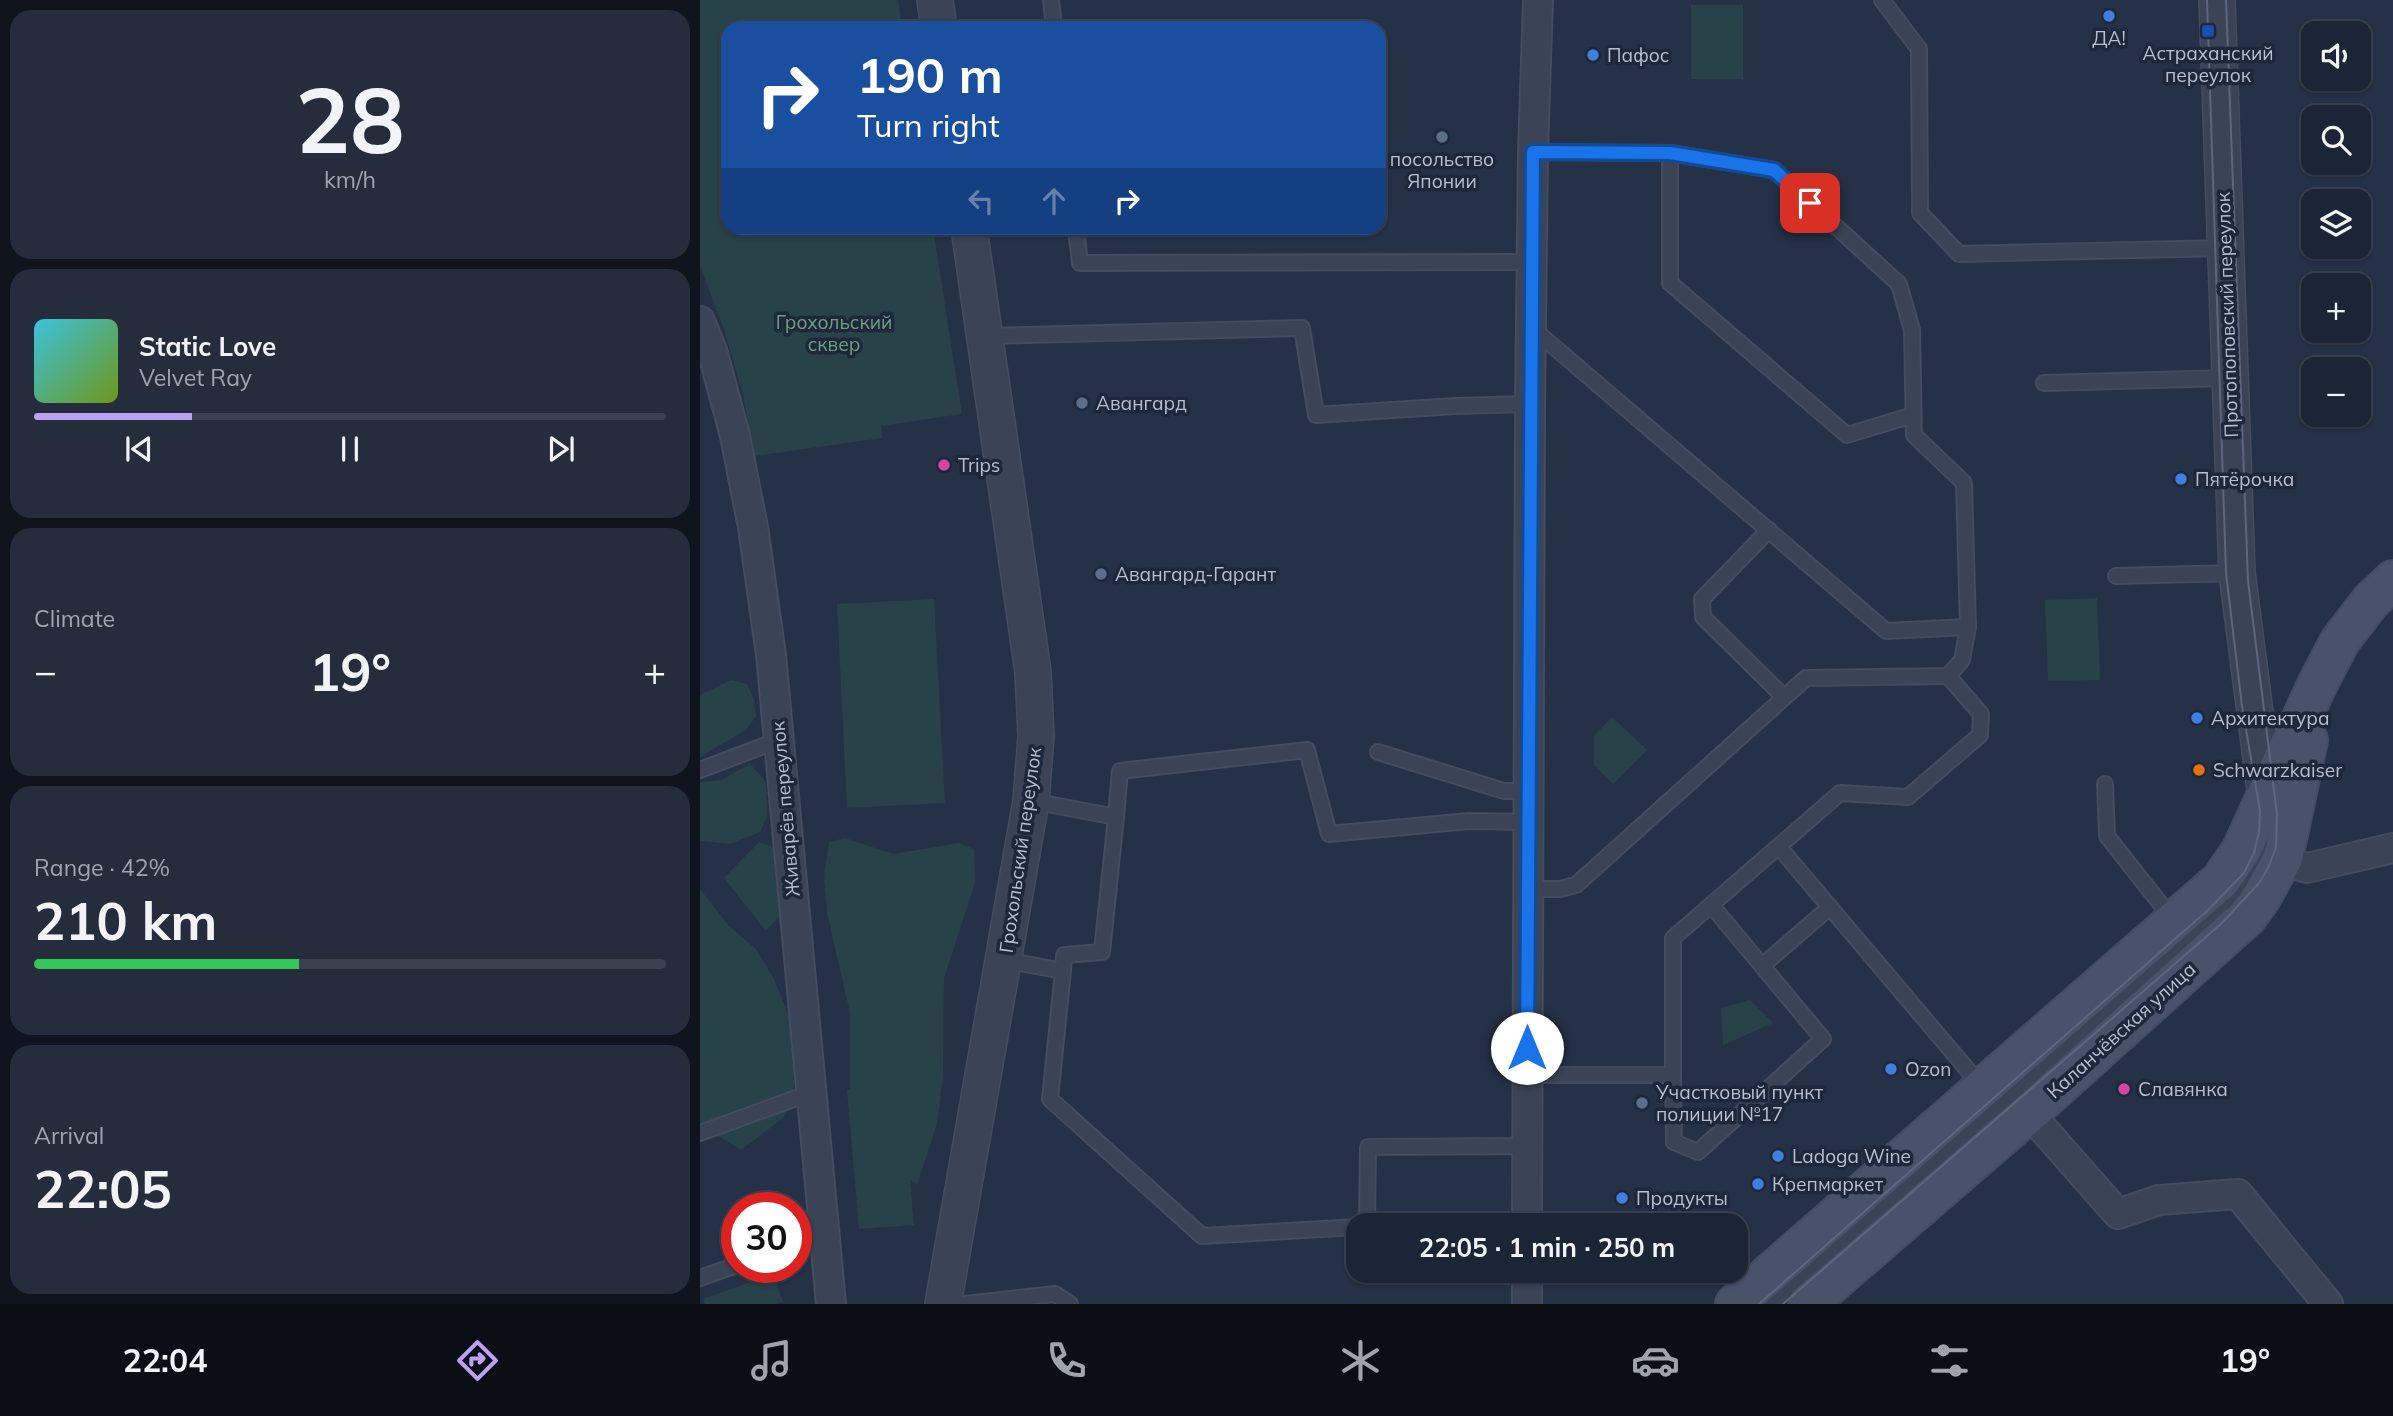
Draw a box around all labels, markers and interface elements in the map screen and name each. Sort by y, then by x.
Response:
marker: ДА! [2101,8,2117,24]
map controls [2301,21,2371,427]
button: sound [2301,21,2371,91]
marker: Астраханский переулок [2200,23,2216,39]
place label: ДА! [2092,26,2126,50]
place label: Астраханский переулок [2142,41,2274,87]
place label: Пафос [1607,43,1669,67]
text: 190 m [857,44,1003,105]
marker: Пафос [1585,47,1601,63]
icon: right [742,49,833,140]
text: 28 [295,62,405,176]
text: Turn right [857,105,1000,145]
button: search [2301,105,2371,175]
marker: посольство Японии [1434,129,1450,145]
place label: посольство Японии [1390,147,1494,193]
text: km/h [324,165,376,194]
pin [1780,173,1840,233]
icon: left [962,182,1000,220]
icon: ahead [1035,182,1073,220]
icon: right [1108,182,1146,220]
icon: arrive [1791,184,1829,222]
button: layers [2301,189,2371,259]
street label: Протопоповский переулок [2211,191,2243,438]
button: + [2301,273,2371,343]
park label: Грохольский сквер [776,310,892,356]
text: Static Love [139,330,276,363]
button: − [2301,357,2371,427]
text: Velvet Ray [139,363,252,392]
place label: Авангард [1096,391,1187,415]
marker: Авангард [1074,395,1090,411]
icon: previous [120,430,158,468]
icon: pause [331,430,369,468]
icon: next [542,430,580,468]
place label: Trips [958,453,1000,477]
marker: Trips [936,457,952,473]
place label: Пятёрочка [2195,467,2294,491]
marker: Пятёрочка [2173,471,2189,487]
place label: Авангард-Гарант [1115,562,1276,586]
marker: Авангард-Гарант [1093,566,1109,582]
text: Climate [34,604,115,633]
text: 19° [309,639,391,704]
text: − [34,647,57,695]
text: + [643,647,666,695]
place label: Архитектура [2211,706,2330,730]
marker: Архитектура [2189,710,2205,726]
street label: Живарёв переулок [765,719,805,898]
street label: Грохольский переулок [994,745,1046,954]
place label: Schwarzkaiser [2213,758,2342,782]
marker: Schwarzkaiser [2191,762,2207,778]
text: Range · 42% [34,853,170,882]
text: 210 km [34,888,217,953]
street label: Каланчёвская улица [2042,957,2200,1103]
position arrow [1490,1011,1564,1085]
place label: Ozon [1905,1057,1951,1081]
marker: Ozon [1883,1061,1899,1077]
place label: Славянка [2138,1077,2228,1101]
place label: Участковый пункт полиции №17 [1655,1080,1824,1126]
marker: Славянка [2116,1081,2132,1097]
marker: Участковый пункт полиции №17 [1634,1095,1650,1111]
text: Arrival [34,1121,104,1150]
place label: Ladoga Wine [1792,1144,1911,1168]
marker: Ladoga Wine [1770,1148,1786,1164]
text: 22:05 [34,1156,172,1221]
place label: Крепмаркет [1772,1172,1884,1196]
marker: Крепмаркет [1750,1176,1766,1192]
place label: Продукты [1636,1186,1728,1210]
marker: Продукты [1614,1190,1630,1206]
speed limit sign: 30 [721,1192,812,1283]
text: 22:05 · 1 min · 250 m [1419,1231,1675,1264]
icon: directions [453,1336,502,1385]
icon: music [747,1336,796,1385]
icon: phone [1042,1336,1091,1385]
icon: climate [1336,1336,1385,1385]
icon: car [1631,1336,1680,1385]
icon: filters [1925,1336,1974,1385]
text: 22:04 [123,1340,207,1380]
text: 19° [2220,1340,2270,1380]

